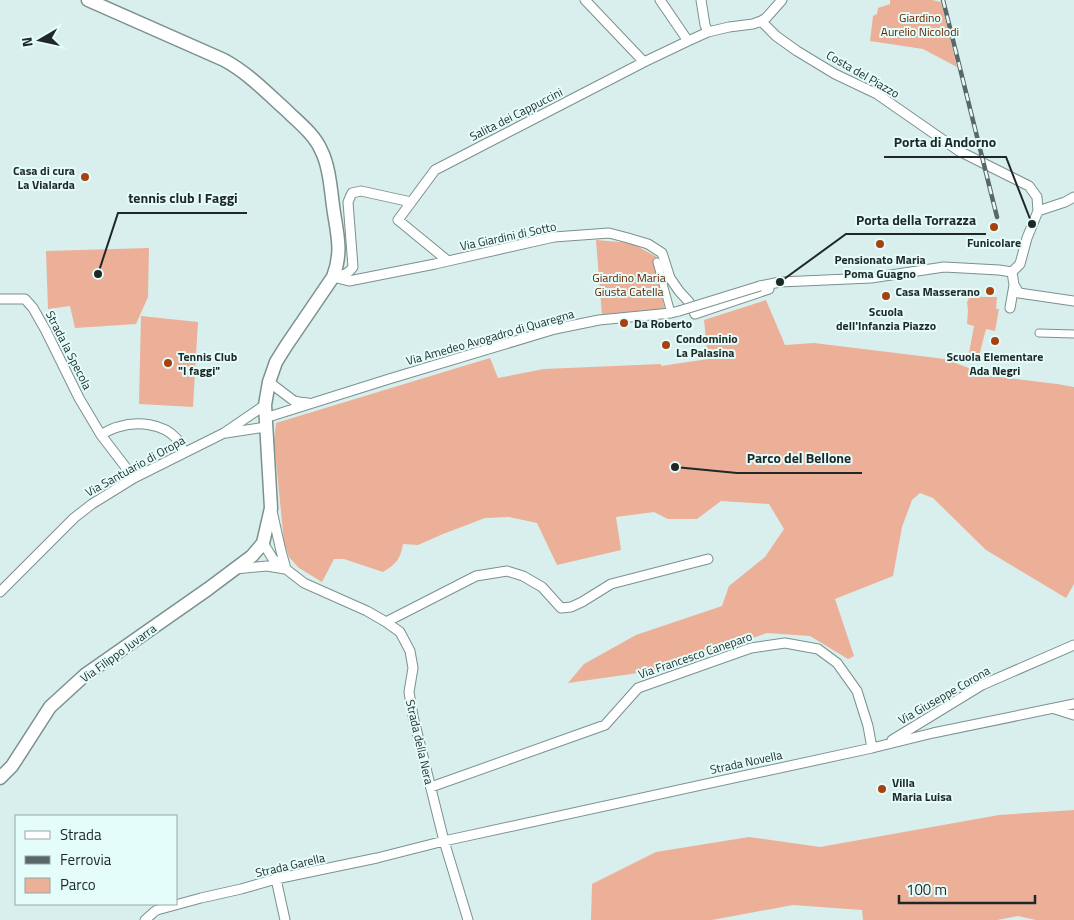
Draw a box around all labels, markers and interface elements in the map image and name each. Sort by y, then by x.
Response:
park label: Giardino Aurelio Nicolodi [881,8,959,41]
north arrow [15,15,65,65]
text: N [16,36,38,49]
street label: Costa del Piazzo [823,45,903,103]
street label: Salita dei Cappuccini [466,82,566,146]
callout: Porta di Andorno [884,128,1006,157]
text: Porta di Andorno [894,131,996,152]
place label: Casa di cura La Vialarda [13,161,75,194]
marker: Casa di cura La Vialarda [79,171,91,183]
callout: tennis club I Faggi [118,184,247,213]
text: tennis club I Faggi [128,187,238,208]
callout: Porta della Torrazza [846,205,986,234]
text: Porta della Torrazza [856,209,976,230]
street label: Via Giardini di Sotto [458,217,558,255]
marker: Funicolare [988,221,1000,233]
place label: Funicolare [967,233,1021,252]
marker: Pensionato Maria Poma Guagno [874,238,886,250]
place label: Pensionato Maria Poma Guagno [834,250,926,283]
park label: Giardino Maria Giusta Catella [592,268,666,301]
place label: Casa Masserano [895,282,980,301]
marker: Casa Masserano [984,285,996,297]
marker: Scuola dell'Infanzia Piazzo [880,290,892,302]
place label: Scuola dell'Infanzia Piazzo [836,302,936,335]
street label: Via Amedeo Avogadro di Quaregna [404,304,576,370]
street label: Strada la Specola [41,307,97,393]
place label: Da Roberto [634,314,692,333]
marker: Da Roberto [618,317,630,329]
place label: Condominio La Palasina [676,329,738,362]
marker: Scuola Elementare Ada Negri [989,335,1001,347]
marker: Condominio La Palasina [660,339,672,351]
place label: Tennis Club "I faggi" [178,347,238,380]
place label: Scuola Elementare Ada Negri [947,347,1043,380]
marker: Tennis Club "I faggi" [162,357,174,369]
street label: Via Santuario di Oropa [82,431,188,501]
callout: Parco del Bellone [737,444,862,473]
text: Parco del Bellone [747,447,851,468]
street label: Via Filippo Juvarra [76,619,160,687]
street label: Via Francesco Caneparo [635,627,755,683]
street label: Via Giuseppe Corona [895,661,993,729]
street label: Strada della Nera [401,698,439,786]
street label: Strada Novella [708,745,784,779]
place label: Villa Maria Luisa [892,773,952,806]
marker: Villa Maria Luisa [876,783,888,795]
legend [15,815,178,905]
text: Strada [60,823,102,846]
text: Ferrovia [60,848,112,871]
street label: Strada Garella [253,848,327,882]
scale bar [899,872,1035,904]
text: Parco [60,873,96,896]
text: 100 m [906,878,947,901]

